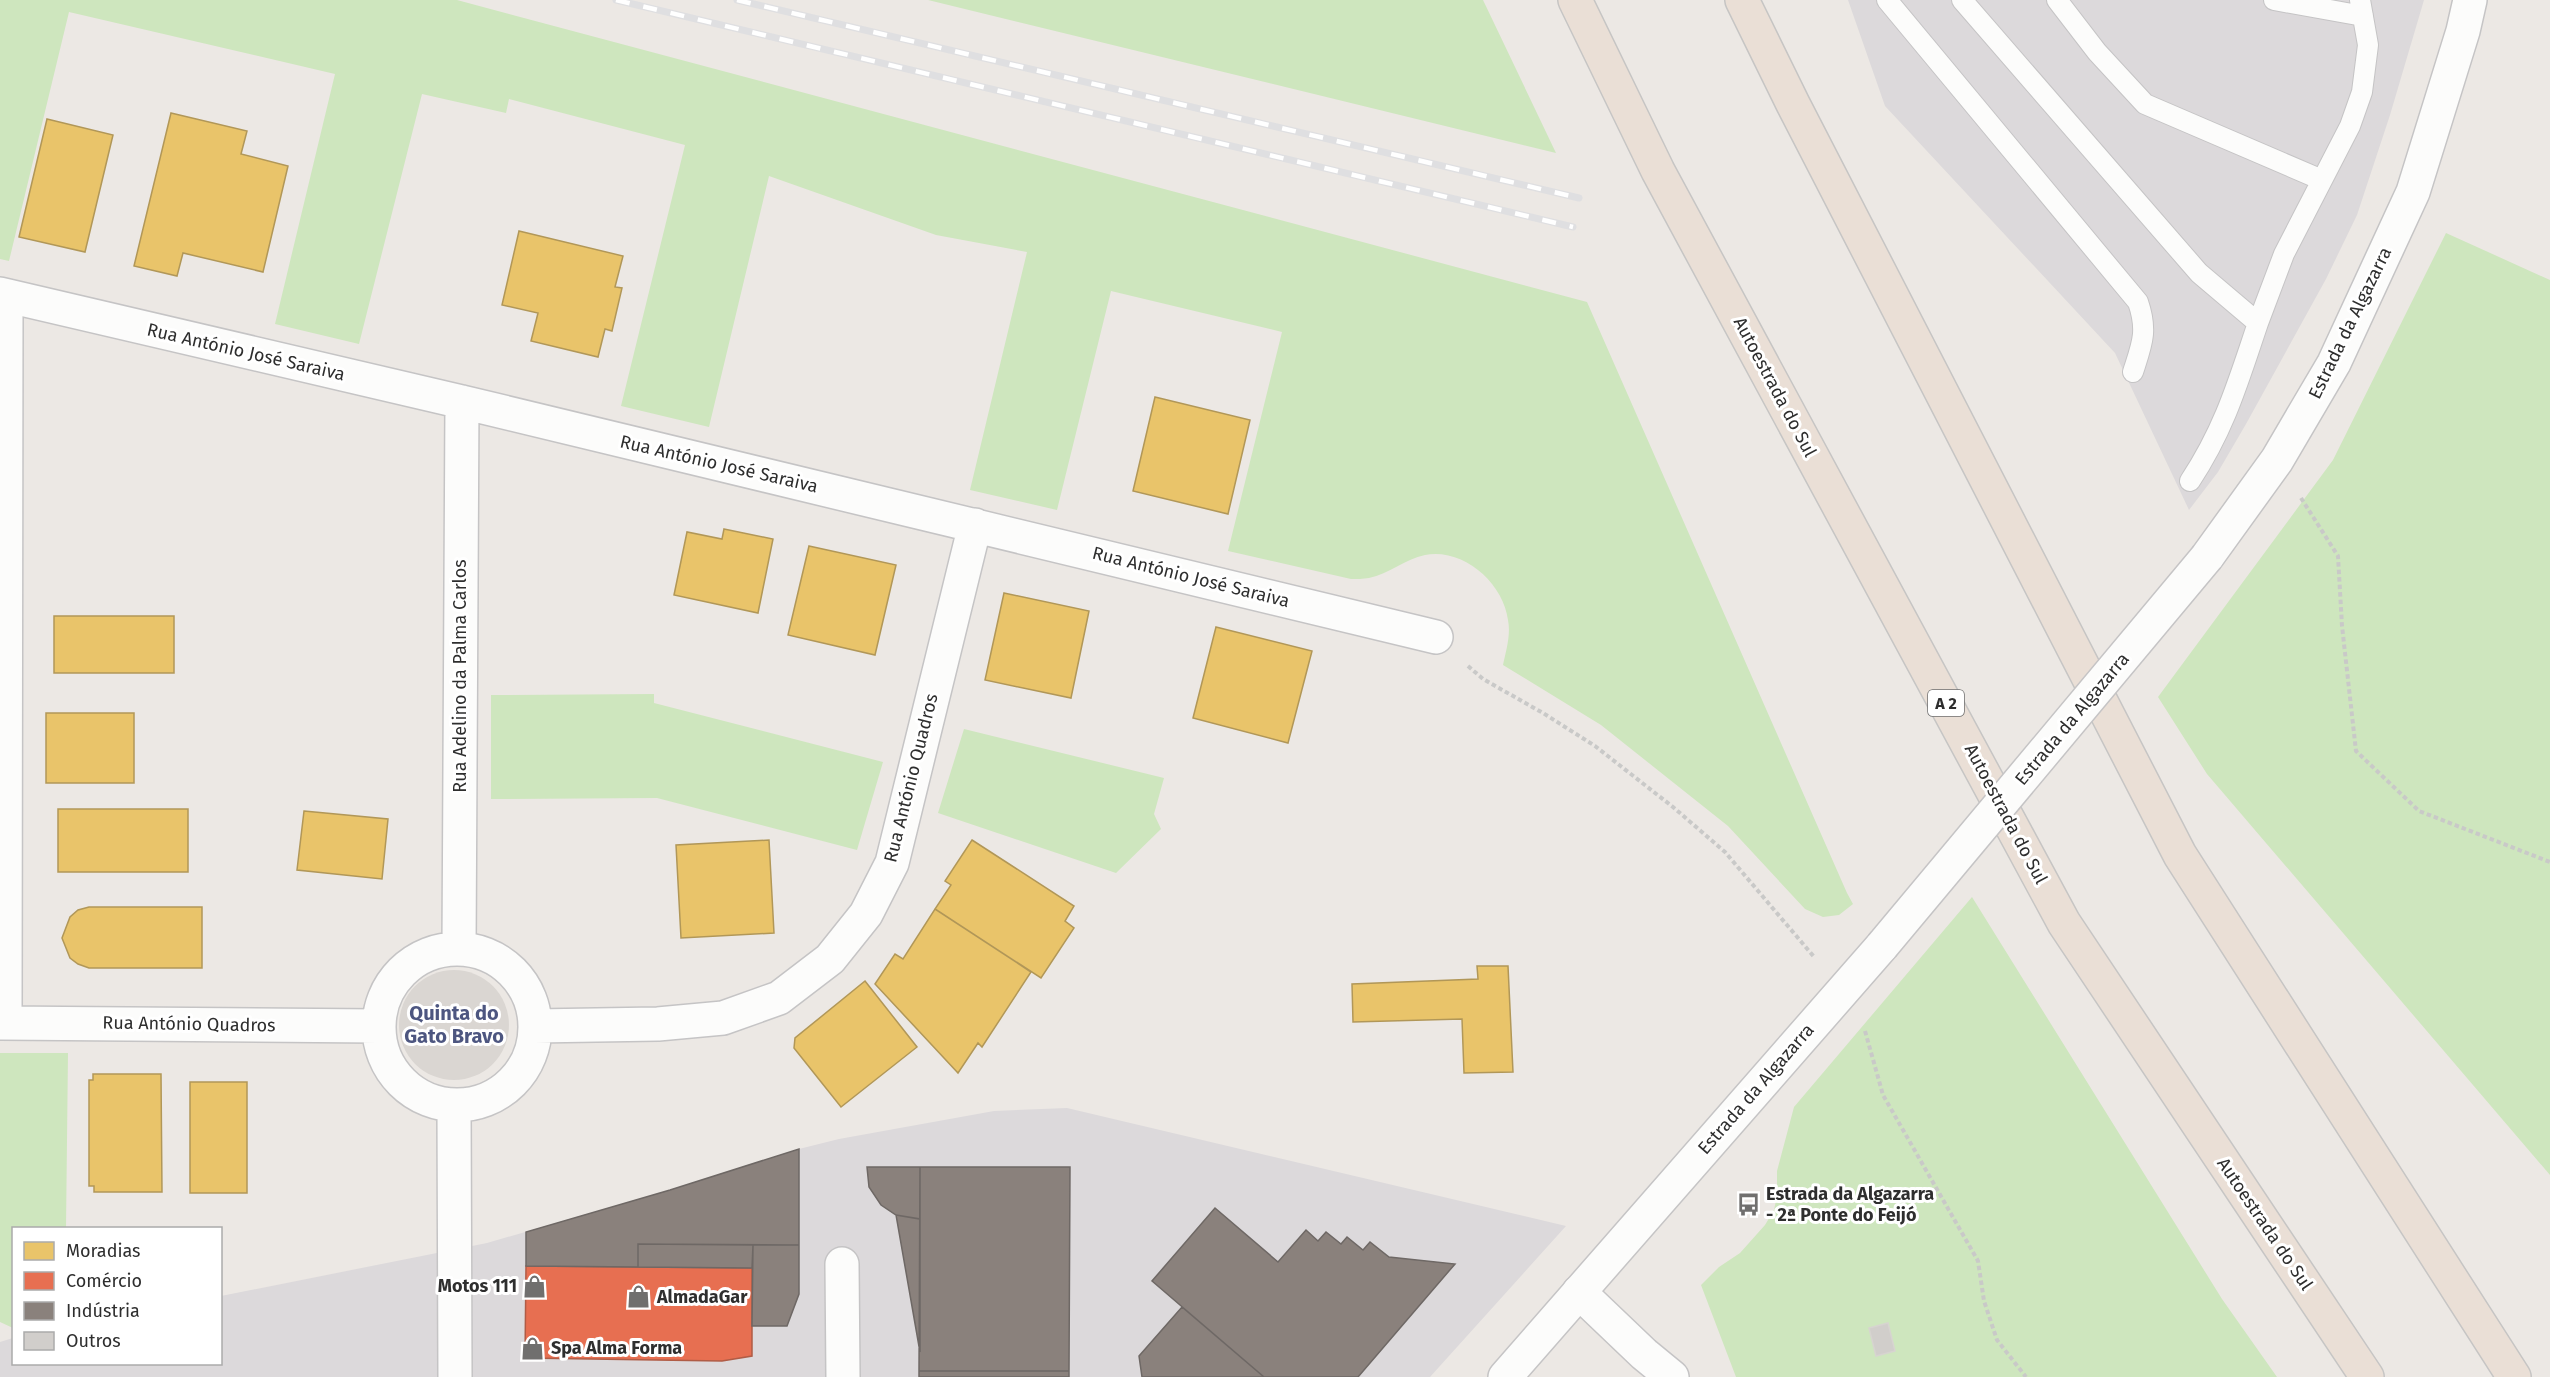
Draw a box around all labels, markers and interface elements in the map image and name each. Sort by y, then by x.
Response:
street label: Estrada da Algazarra [2304,244,2396,402]
street label: Autoestrada do Sul [1729,313,1821,461]
street label: Rua António José Saraiva [145,318,347,386]
street label: Rua António José Saraiva [618,430,820,498]
street label: Rua António José Saraiva [1090,542,1292,612]
street label: Rua Adelino da Palma Carlos [449,559,471,793]
street label: Estrada da Algazarra [2010,648,2134,790]
road number: A 2 [1928,690,1964,716]
street label: Rua António Quadros [879,691,943,865]
street label: Autoestrada do Sul [1960,740,2052,888]
district label: Quinta do Gato Bravo [404,1001,504,1048]
street label: Rua António Quadros [102,1011,276,1037]
street label: Estrada da Algazarra [1693,1019,1819,1159]
street label: Autoestrada do Sul [2212,1153,2318,1295]
place label: Estrada da Algazarra - 2ª Ponte do Feijó [1766,1183,1934,1226]
bus stop icon: Estrada da Algazarra - 2ª Ponte do Feijó [1735,1191,1761,1217]
legend [12,1227,222,1365]
text: Moradias [66,1240,140,1262]
text: Comércio [66,1270,142,1292]
shop icon: Motos 111 [522,1273,548,1299]
place label: Motos 111 [438,1275,517,1297]
shop icon: AlmadaGar [626,1284,652,1310]
place label: AlmadaGar [656,1286,748,1308]
text: Indústria [66,1300,140,1322]
text: Outros [66,1330,121,1352]
shop icon: Spa Alma Forma [520,1335,546,1361]
place label: Spa Alma Forma [551,1337,682,1359]

